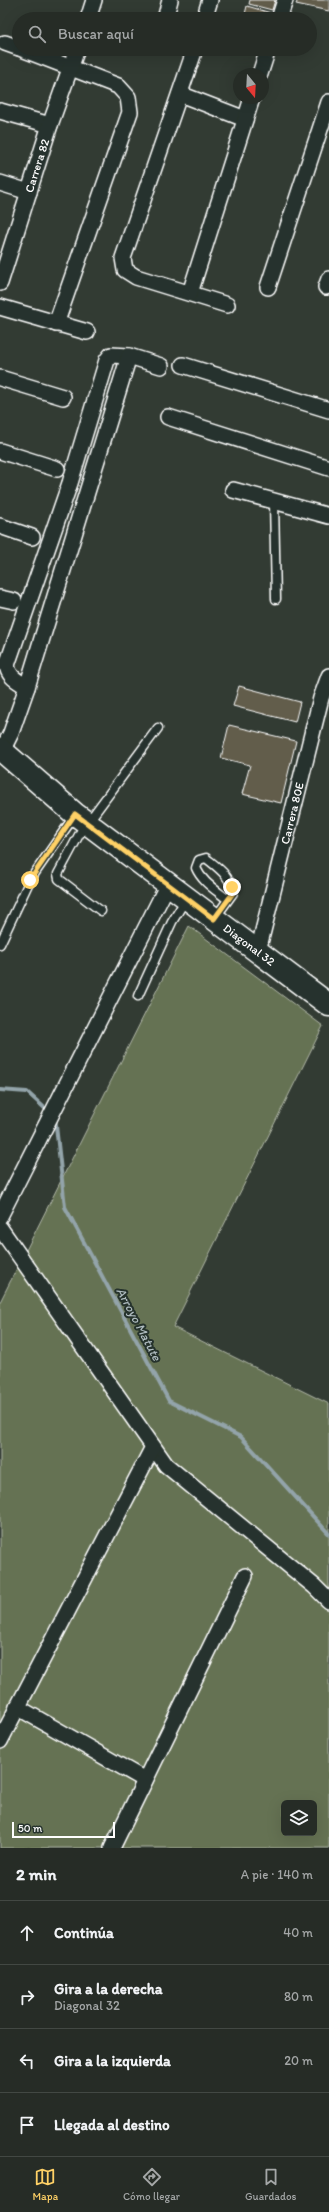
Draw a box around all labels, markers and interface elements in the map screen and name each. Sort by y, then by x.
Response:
search box [12,12,317,56]
icon: search [26,23,48,45]
text: Buscar aquí [58,25,134,43]
north arrow [233,68,269,104]
street label: Carrera 82 [22,136,52,194]
street label: Carrera 80E [278,780,307,846]
route start [21,871,39,889]
route end [223,878,241,896]
street label: Diagonal 32 [221,921,278,969]
water label: Arroyo Matute [113,1285,165,1364]
map controls [281,1800,317,1836]
button: layers [281,1800,317,1836]
scale bar [12,1820,115,1839]
text: 50 m [18,1822,42,1835]
text: 2 min [16,1864,56,1884]
text: A pie · 140 m [241,1867,313,1882]
icon: ahead [16,1922,38,1944]
text: Continúa [54,1924,114,1942]
text: 40 m [283,1925,313,1940]
text: Gira a la derecha [54,1980,163,1998]
icon: right [16,1986,38,2008]
text: 80 m [284,1989,313,2004]
text: Diagonal 32 [54,1998,120,2013]
icon: left [16,2050,38,2072]
text: Gira a la izquierda [54,2052,171,2070]
text: 20 m [284,2053,313,2068]
icon: arrive [16,2114,38,2136]
text: Llegada al destino [54,2116,170,2134]
tab: Mapa [32,2166,58,2203]
tab: Cómo llegar [123,2166,180,2203]
tab: Guardados [245,2166,297,2203]

